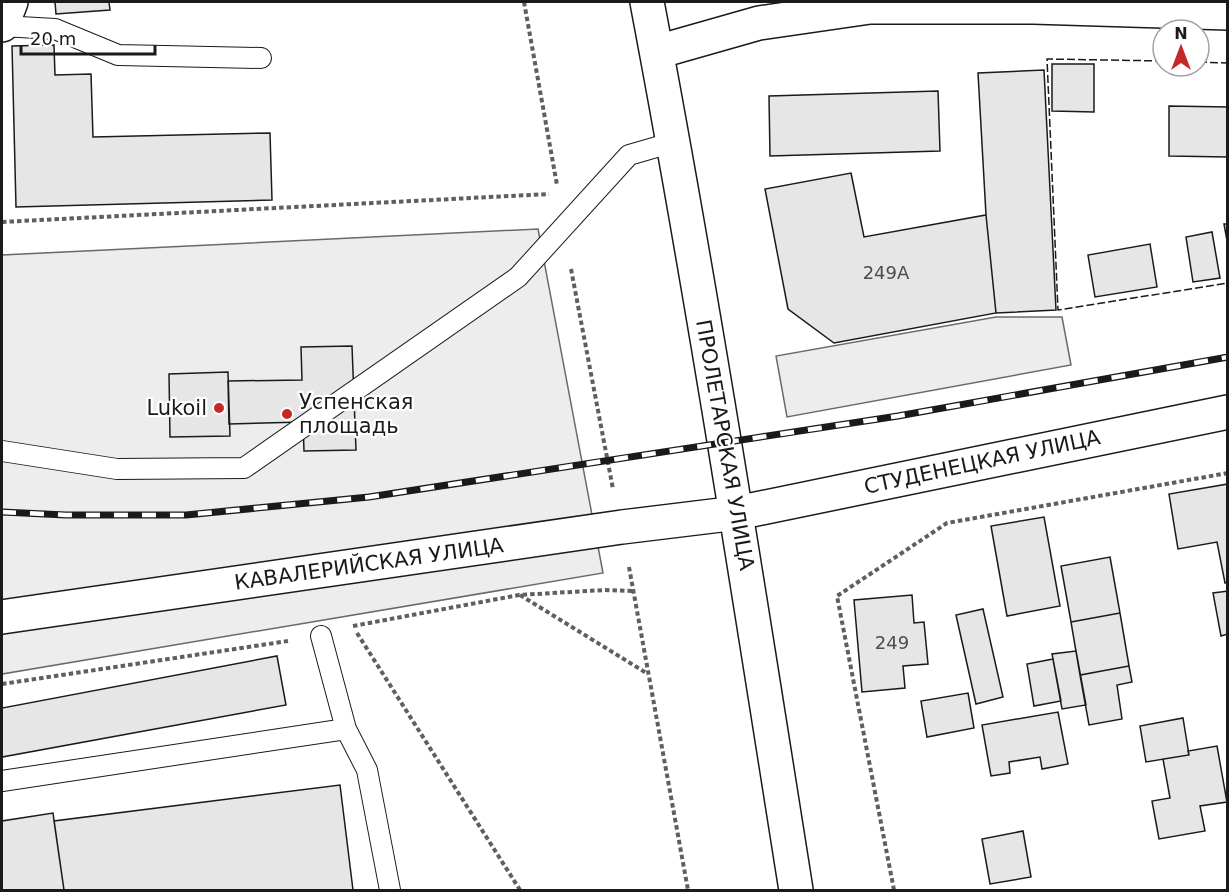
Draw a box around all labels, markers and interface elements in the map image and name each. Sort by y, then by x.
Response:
scale bar [21,18,154,56]
north arrow [1151,18,1211,78]
text: N [1174,24,1188,43]
text: 20 m [30,28,76,49]
house number: 249А [863,262,910,283]
street label: ПРОЛЕТАРСКАЯ УЛИЦА [691,318,759,573]
place label: Успенская площадь [299,390,413,438]
place label: Lukoil [146,396,207,420]
marker: Lukoil [212,401,226,415]
marker: Успенская площадь [280,407,294,421]
street label: СТУДЕНЕЦКАЯ УЛИЦА [862,425,1103,499]
street label: КАВАЛЕРИЙСКАЯ УЛИЦА [233,532,506,595]
house number: 249 [875,632,909,653]

